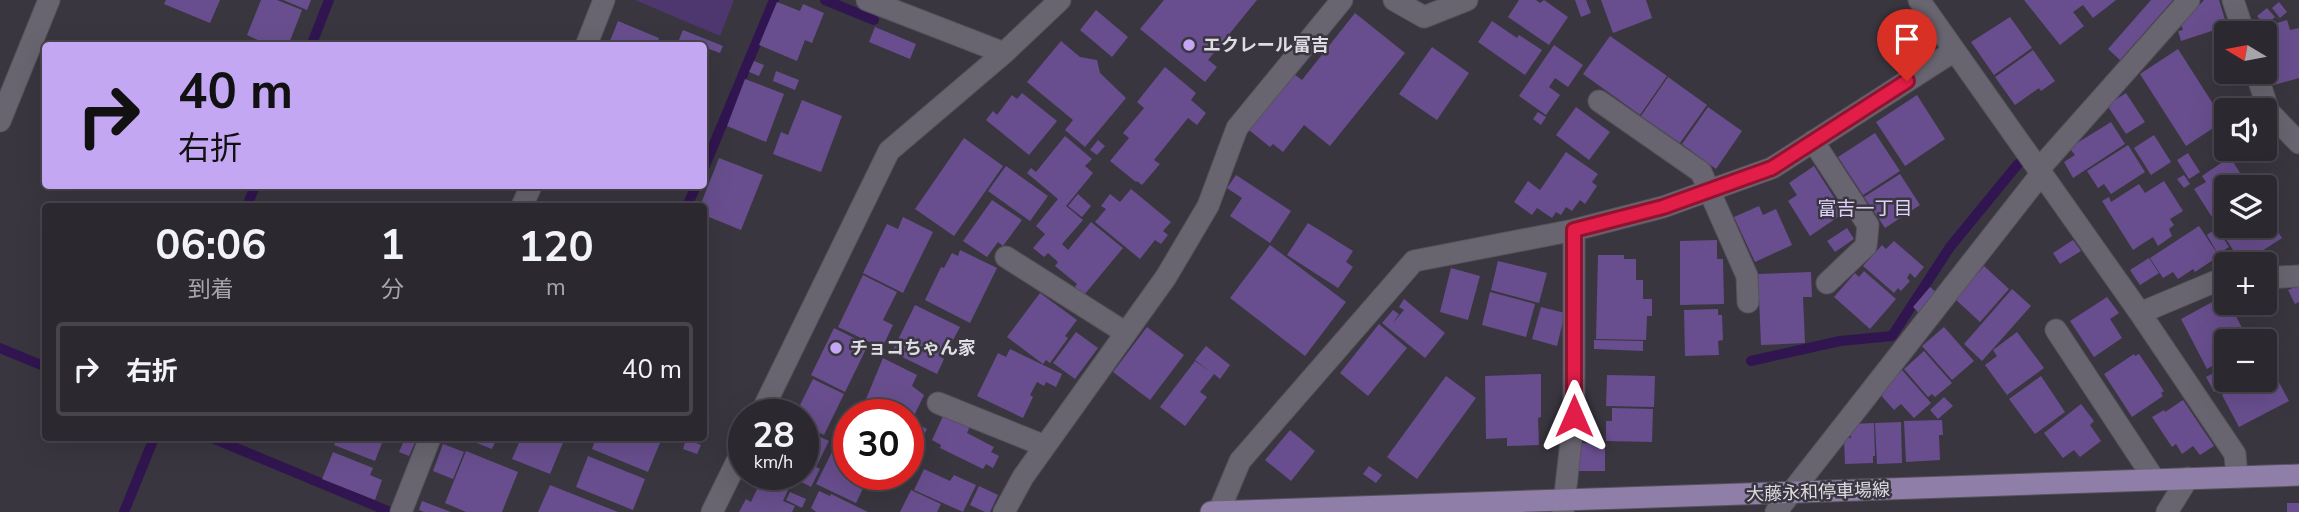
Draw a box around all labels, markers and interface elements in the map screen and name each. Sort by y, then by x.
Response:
pin [1877,9,1937,81]
icon: arrive [1888,20,1926,58]
north arrow [2214,21,2277,84]
map controls [2214,21,2277,392]
place label: エクレール富吉 [1203,33,1329,57]
marker: エクレール富吉 [1181,37,1197,53]
text: 40 m [178,58,293,125]
icon: right [63,70,154,161]
button: sound [2214,98,2277,161]
text: 右折 [178,127,242,170]
button: layers [2214,175,2277,238]
district label: 富吉一丁目 [1817,196,1913,222]
text: 06:06 [155,217,266,274]
text: 1 [380,217,405,274]
text: 120 [518,219,594,276]
button: + [2214,252,2277,315]
text: m [546,272,566,303]
text: 到着 [188,274,234,305]
text: 分 [381,274,404,305]
button: − [2214,329,2277,392]
place label: チョコちゃん家 [850,336,976,360]
marker: チョコちゃん家 [828,340,844,356]
icon: right [67,350,105,388]
text: 40 m [622,352,682,387]
text: 右折 [126,354,178,389]
position arrow [1537,379,1611,453]
speed limit sign: 30 [833,399,924,490]
text: 28 [752,412,795,459]
text: km/h [754,450,793,474]
street label: 大藤永和停車場線 [1746,477,1890,507]

